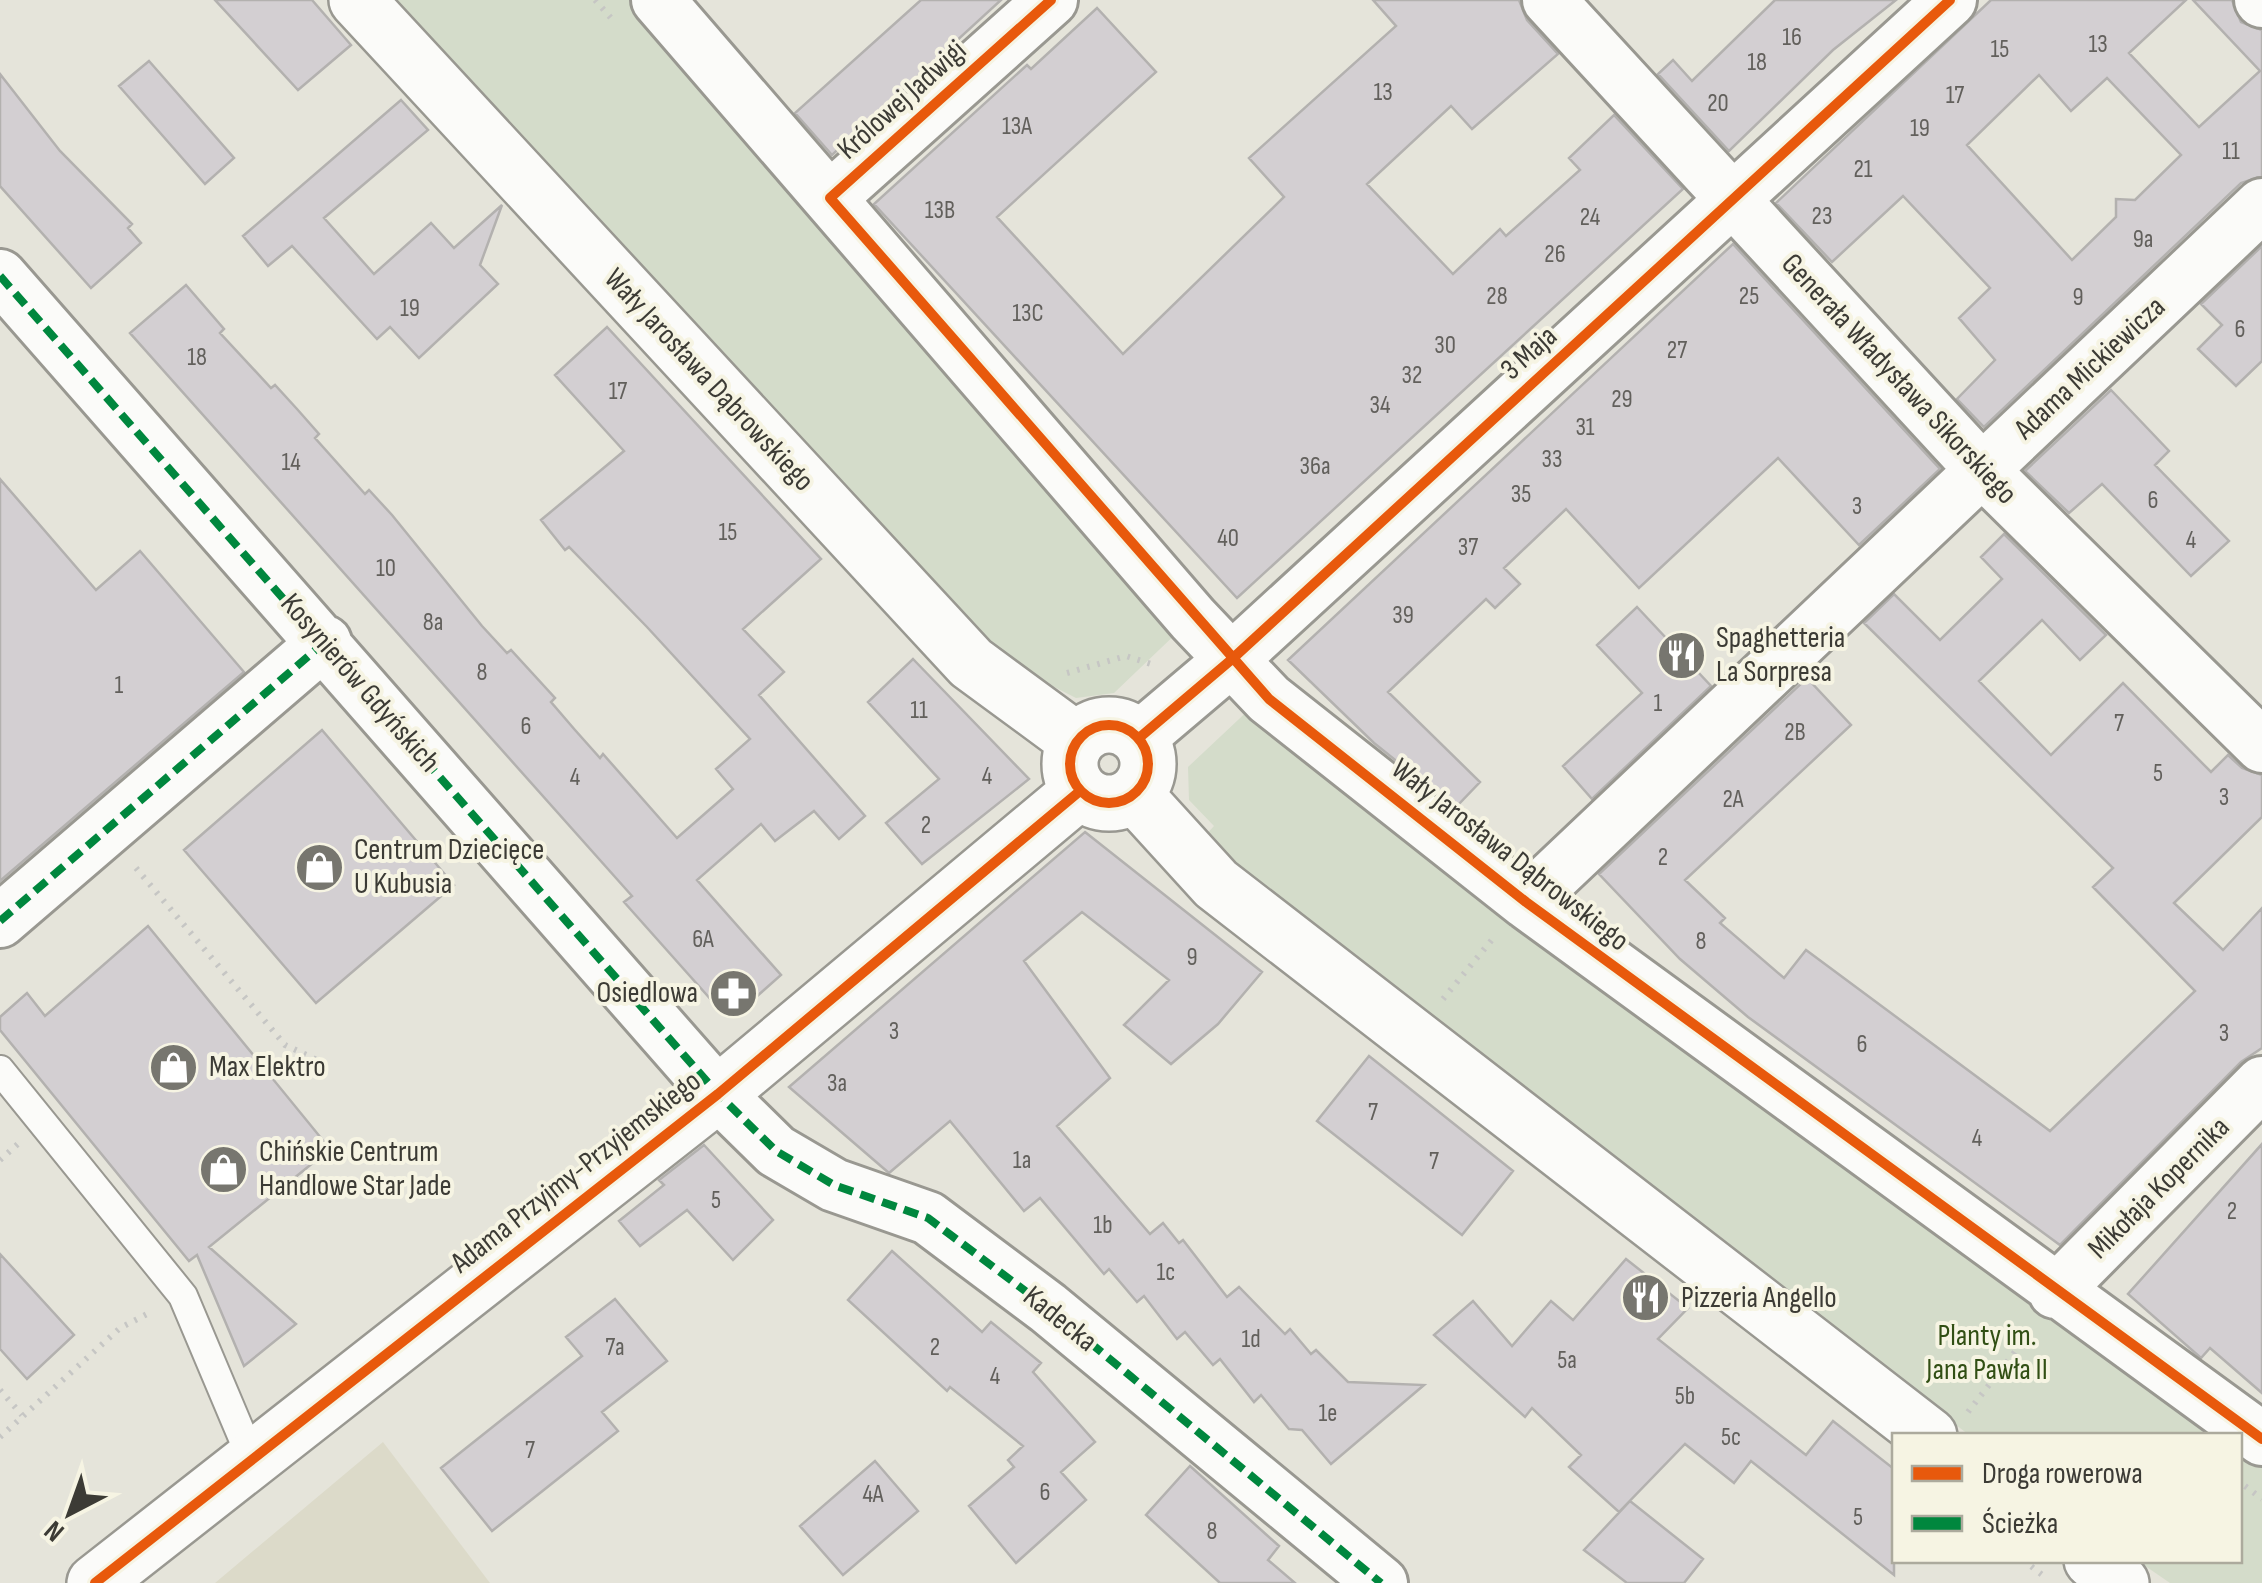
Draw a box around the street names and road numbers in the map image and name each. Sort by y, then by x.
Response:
street label: Królowej Jadwigi [830,33,974,167]
street label: Generała Władysława Sikorskiego [1774,246,2024,512]
street label: Wały Jarosława Dąbrowskiego [596,261,822,499]
street label: Adama Mickiewicza [2006,289,2173,448]
street label: 3 Maja [1493,318,1565,388]
street label: Kosynierów Gdyńskich [273,586,447,780]
street label: Wały Jarosława Dąbrowskiego [1384,751,1636,959]
street label: Adama Przyjmy-Przyjemskiego [443,1063,708,1281]
street label: Mikołaja Kopernika [2081,1110,2237,1266]
street label: Kadecka [1016,1278,1104,1360]

